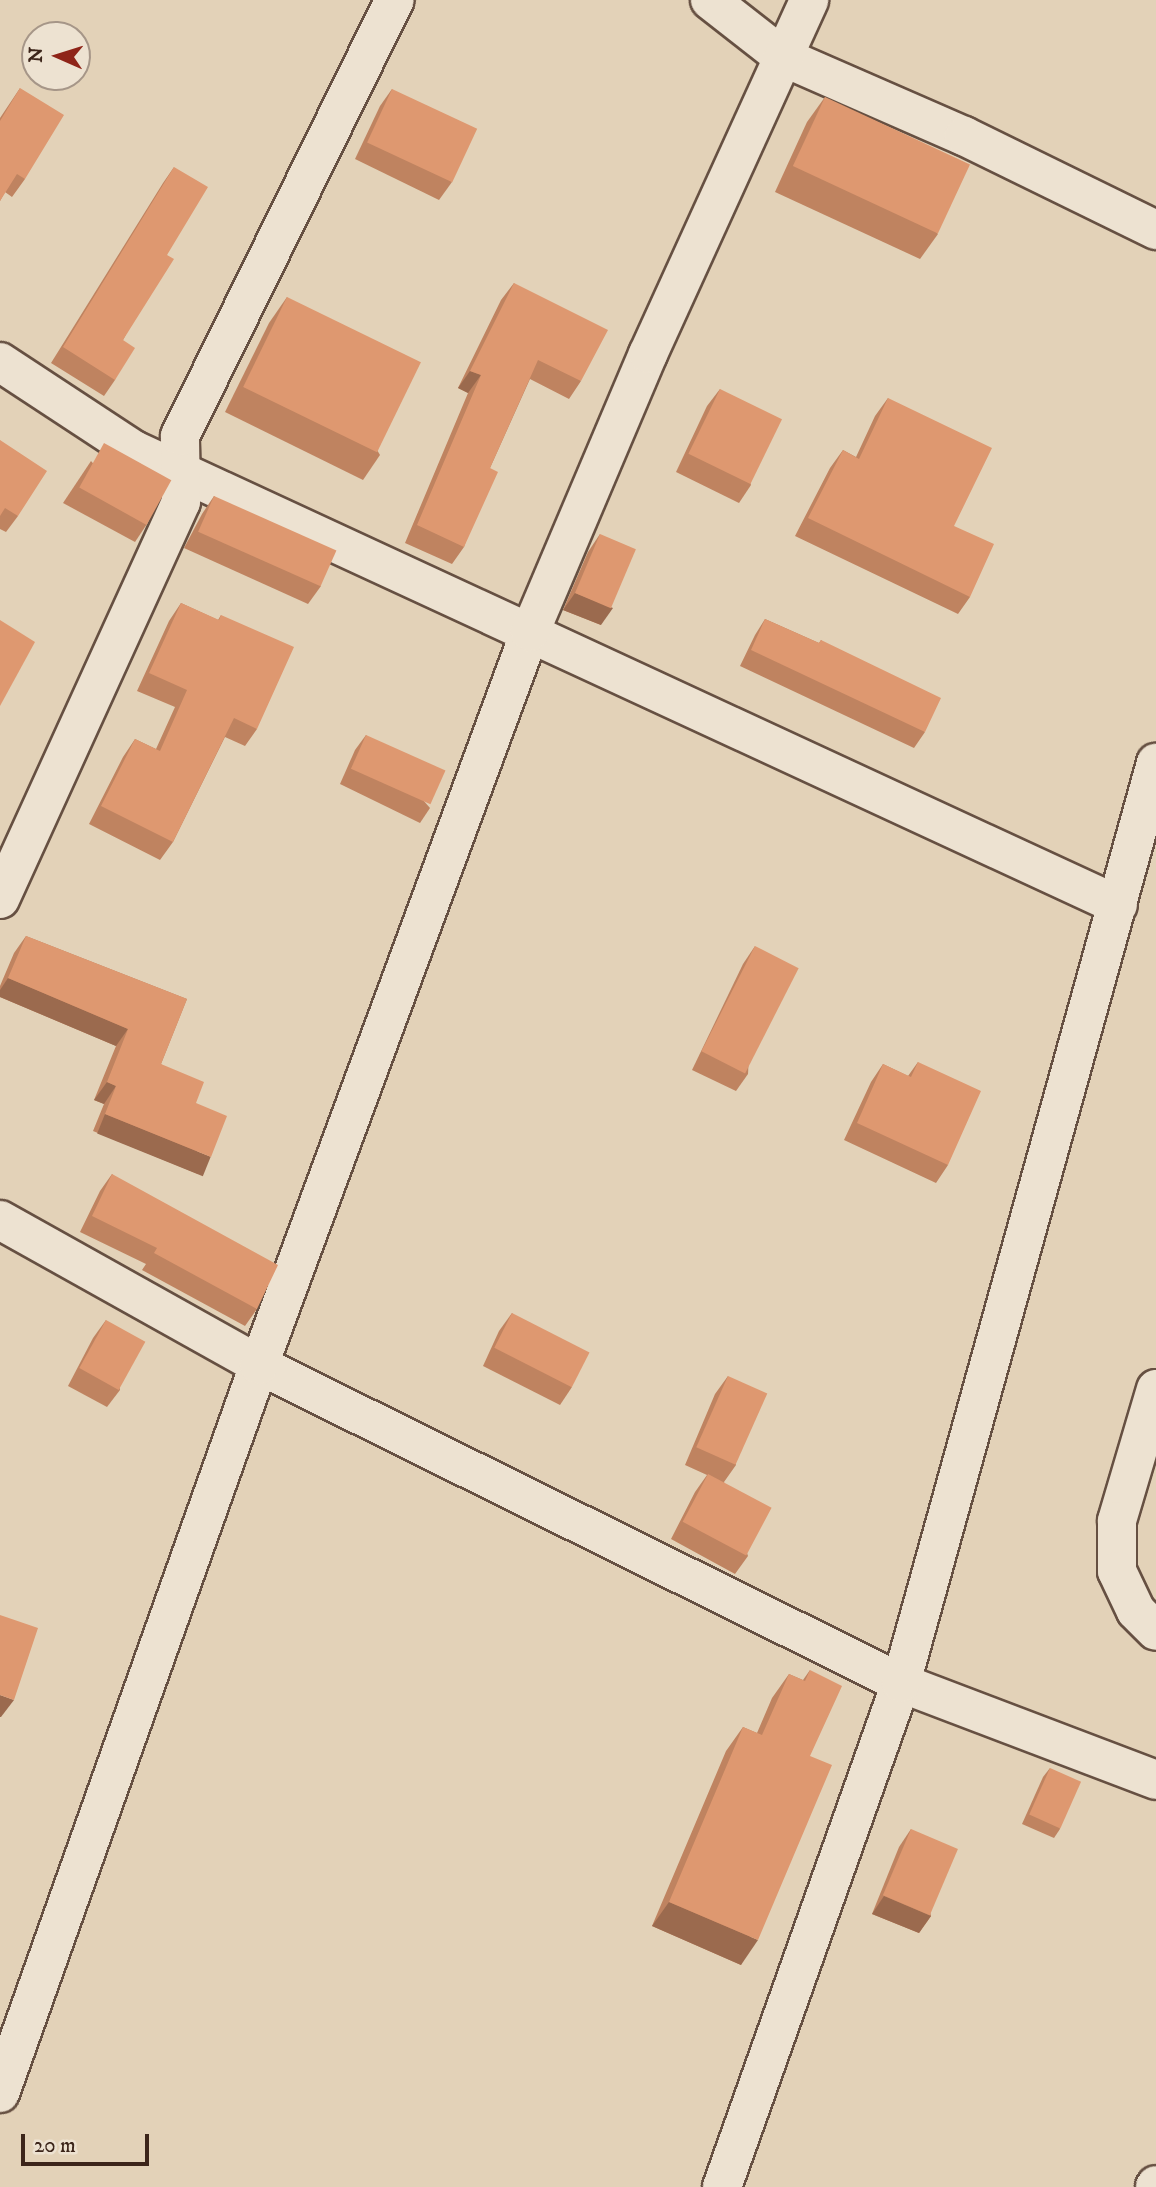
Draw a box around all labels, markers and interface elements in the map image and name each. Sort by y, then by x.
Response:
north arrow [21,21,91,91]
text: N [25,47,48,63]
scale bar [24,2120,152,2164]
text: 20 m [34,2133,76,2159]

